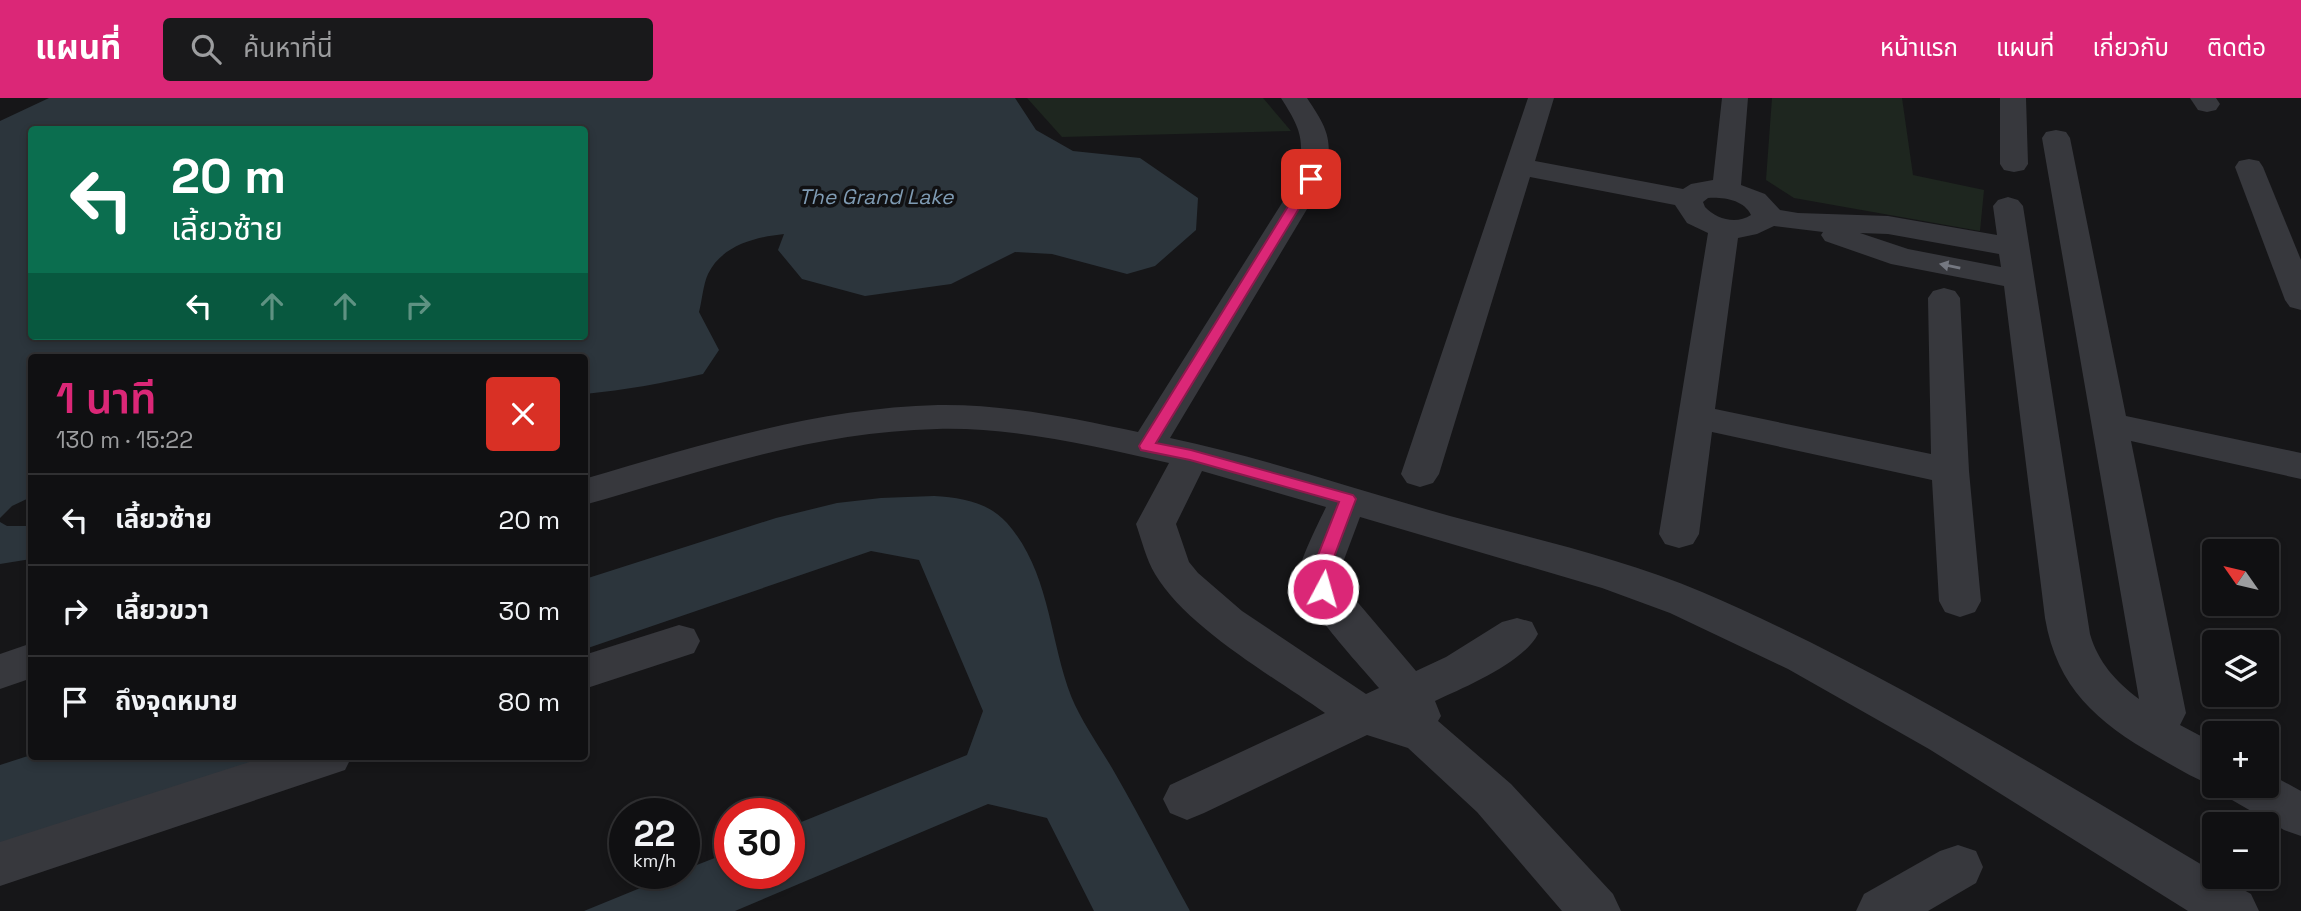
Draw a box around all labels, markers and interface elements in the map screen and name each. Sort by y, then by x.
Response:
search box [163,18,653,81]
text: แผนที่ [35,27,121,69]
icon: search [187,30,225,68]
text: ค้นหาที่นี่ [243,31,333,65]
text: หน้าแรก [1880,32,1958,63]
text: แผนที่ [1996,32,2054,63]
text: เกี่ยวกับ [2092,32,2169,63]
text: ติดต่อ [2207,32,2266,63]
text: 20 m [171,145,286,207]
pin [1281,149,1341,209]
icon: left [56,154,147,245]
icon: arrive [1292,160,1330,198]
water label: The Grand Lake [798,183,955,210]
text: เลี้ยวซ้าย [171,209,283,249]
one-way arrow [1939,260,1961,271]
icon: left [180,287,218,325]
icon: ahead [253,287,291,325]
icon: ahead [326,287,364,325]
icon: right [399,287,437,325]
text: 1 นาที [56,372,157,425]
button: close [486,377,560,451]
text: 130 m · 15:22 [56,425,193,455]
icon: left [56,501,94,539]
text: เลี้ยวซ้าย [115,502,212,536]
text: 20 m [499,503,560,537]
north arrow [2202,539,2278,616]
map controls [2202,539,2279,889]
position arrow [1286,552,1360,626]
icon: right [56,592,94,630]
text: เลี้ยวขวา [115,593,209,627]
text: 30 m [499,594,560,628]
button: layers [2202,630,2279,707]
icon: arrive [56,683,94,721]
text: ถึงจุดหมาย [115,684,238,718]
text: 80 m [498,685,560,719]
button: + [2202,721,2279,798]
speed limit sign: 30 [714,798,805,889]
text: 22 [634,812,675,856]
button: − [2202,812,2279,889]
text: km/h [633,849,676,872]

